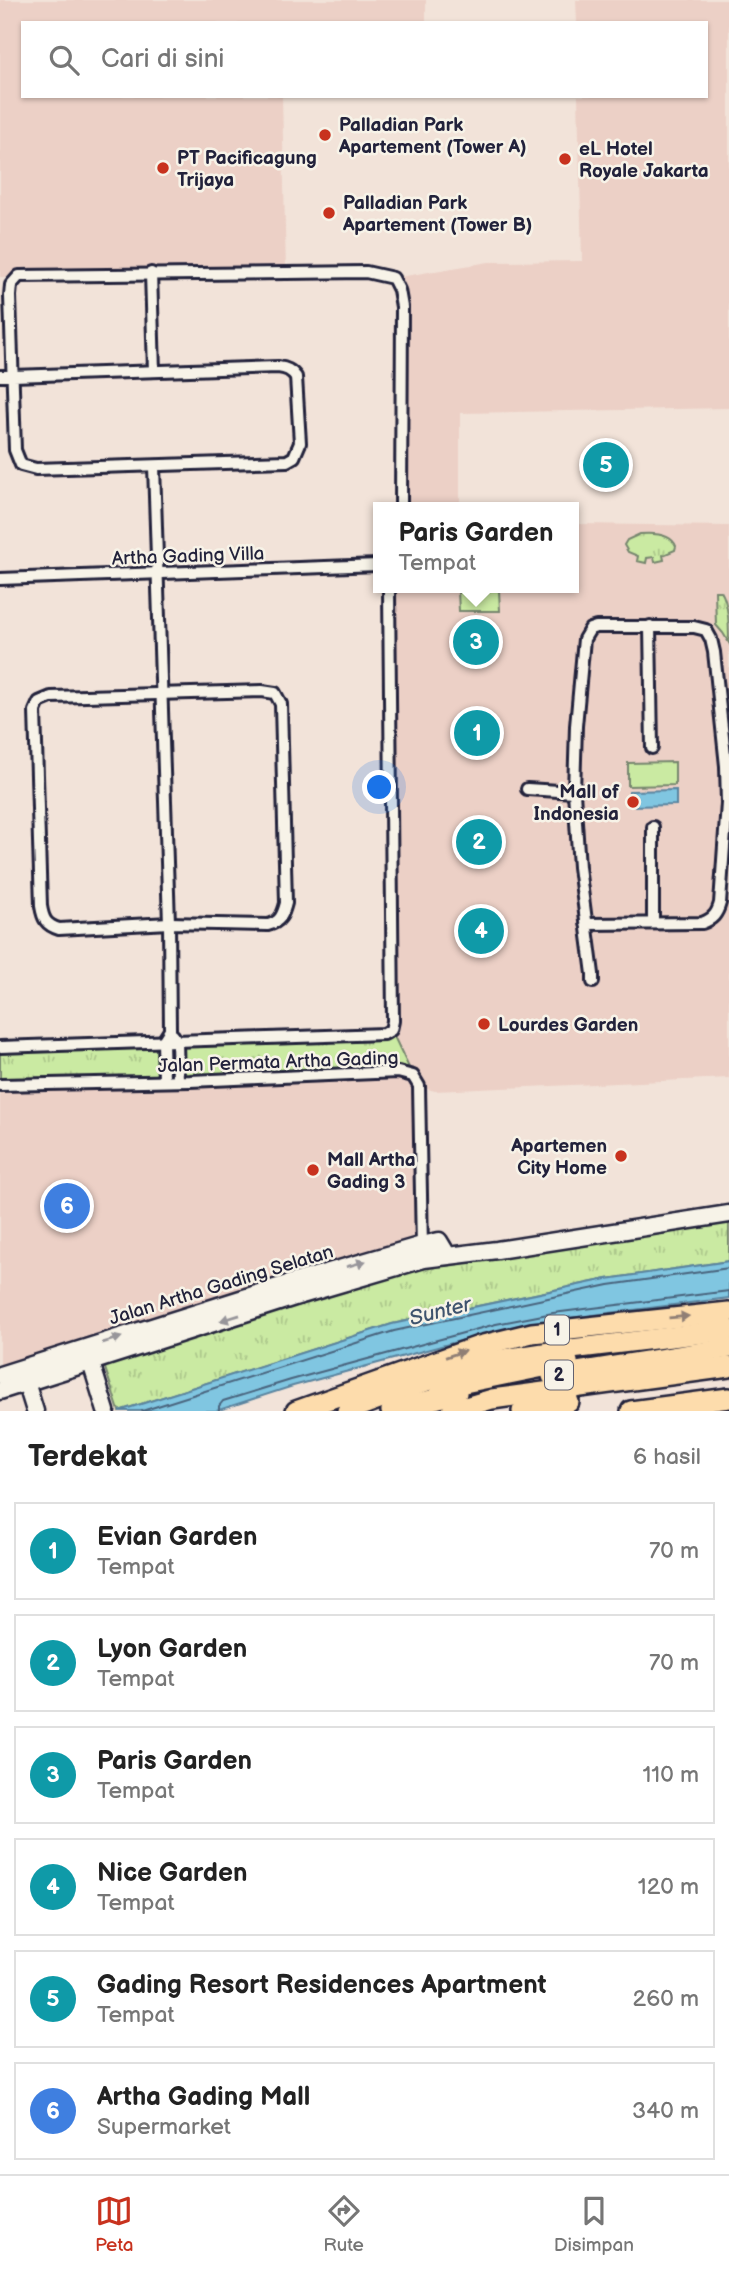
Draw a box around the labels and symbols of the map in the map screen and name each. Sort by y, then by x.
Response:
place label: Palladian Park Apartement (Tower A) [338,114,527,159]
marker: Palladian Park Apartement (Tower A) [317,127,333,143]
place label: eL Hotel Royale Jakarta [579,138,709,183]
place label: PT Pacificagung Trijaya [177,147,317,192]
marker: eL Hotel Royale Jakarta [557,151,573,167]
marker: PT Pacificagung Trijaya [155,160,171,176]
place label: Palladian Park Apartement (Tower B) [342,192,532,237]
marker: Palladian Park Apartement (Tower B) [321,205,337,221]
pin: 5 [583,439,629,491]
street label: Artha Gading Villa [111,542,265,571]
pin: 3 [453,616,499,668]
pin: 1 [454,707,500,759]
your location [362,770,396,804]
place label: Mall of Indonesia [534,781,620,826]
marker: Mall of Indonesia [625,794,641,810]
pin: 2 [456,816,502,868]
pin: 4 [458,905,504,957]
place label: Lourdes Garden [498,1014,638,1037]
marker: Lourdes Garden [476,1016,492,1032]
street label: Jalan Permata Artha Gading [157,1047,399,1078]
place label: Apartemen City Home [510,1135,607,1180]
marker: Apartemen City Home [613,1148,629,1164]
place label: Mall Artha Gading 3 [327,1149,416,1194]
marker: Mall Artha Gading 3 [305,1162,321,1178]
pin: 6 [44,1180,90,1232]
street label: Jalan Artha Gading Selatan [107,1240,336,1330]
one-way arrow [346,1258,367,1268]
water label: Sunter [407,1291,475,1331]
one-way arrow [668,1311,690,1322]
one-way arrow [219,1314,240,1324]
road number: 1 [545,1316,569,1344]
one-way arrow [101,1334,122,1345]
one-way arrow [445,1348,466,1359]
road number: 2 [545,1360,573,1390]

